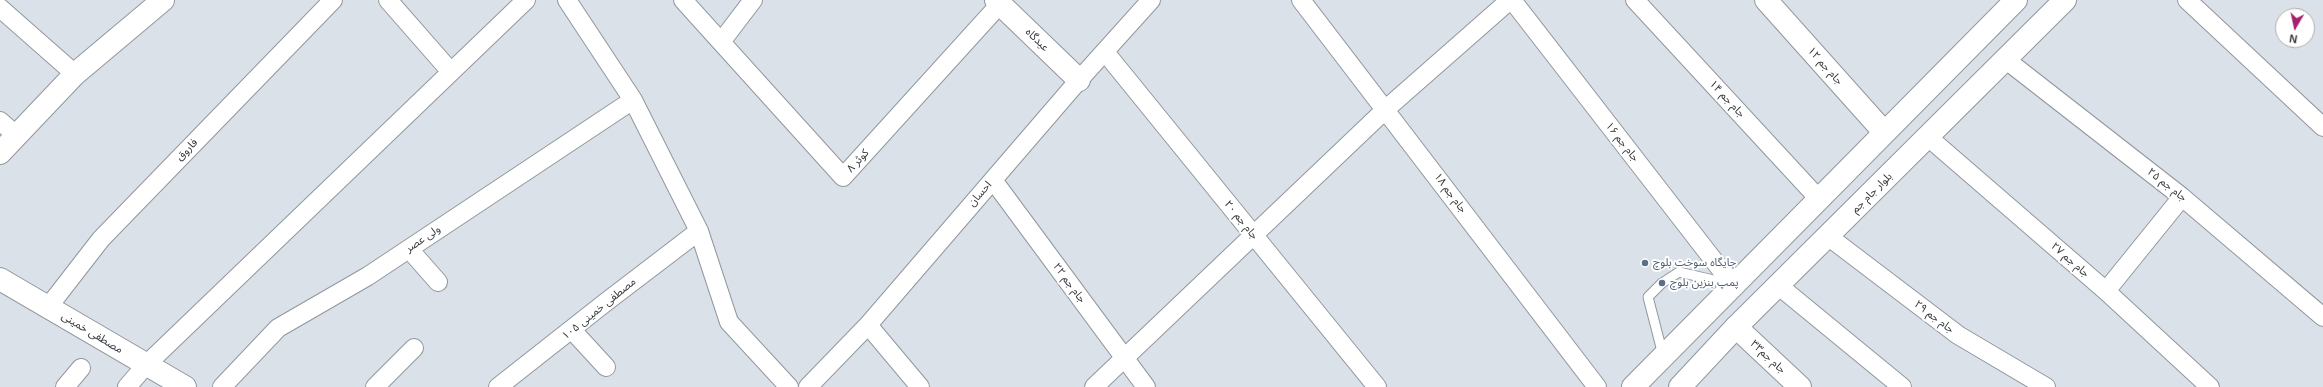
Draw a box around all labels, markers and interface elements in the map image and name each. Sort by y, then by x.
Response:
north arrow [2275,8,2315,48]
street label: عیدگاه [1022,26,1052,54]
text: N [2288,32,2298,45]
street label: جام جم ۱۲ [1805,44,1845,88]
street label: جام جم ۱۴ [1706,78,1748,120]
street label: جام جم ۱۶ [1603,120,1641,164]
street label: فاروق [173,136,201,164]
street label: کوثر ۸ [844,147,872,175]
street label: جام جم ۲۵ [2145,166,2189,204]
street label: بلوار جام جم [1849,170,1895,216]
street label: جام جم ۱۸ [1431,171,1469,215]
street label: احسان [965,179,995,209]
street label: جام جم ۲۰ [1221,198,1261,242]
street label: ولی عصر [403,223,443,255]
street label: جام جم ۲۷ [2048,240,2092,280]
place label: جایگاه سوخت بلوچ [1653,256,1736,270]
marker: جایگاه سوخت بلوچ [1640,258,1650,268]
street label: جام جم ۲۲ [1050,261,1088,305]
street label: مصطفی خمینی ۱۰۵ [559,275,639,343]
place label: پمپ بنزین بلوچ [1670,276,1739,290]
marker: پمپ بنزین بلوچ [1657,278,1667,288]
street label: جام جم ۲۹ [1912,298,1956,336]
street label: مصطفی خمینی [59,309,125,357]
street label: جام جم۳۳ [1748,337,1788,377]

